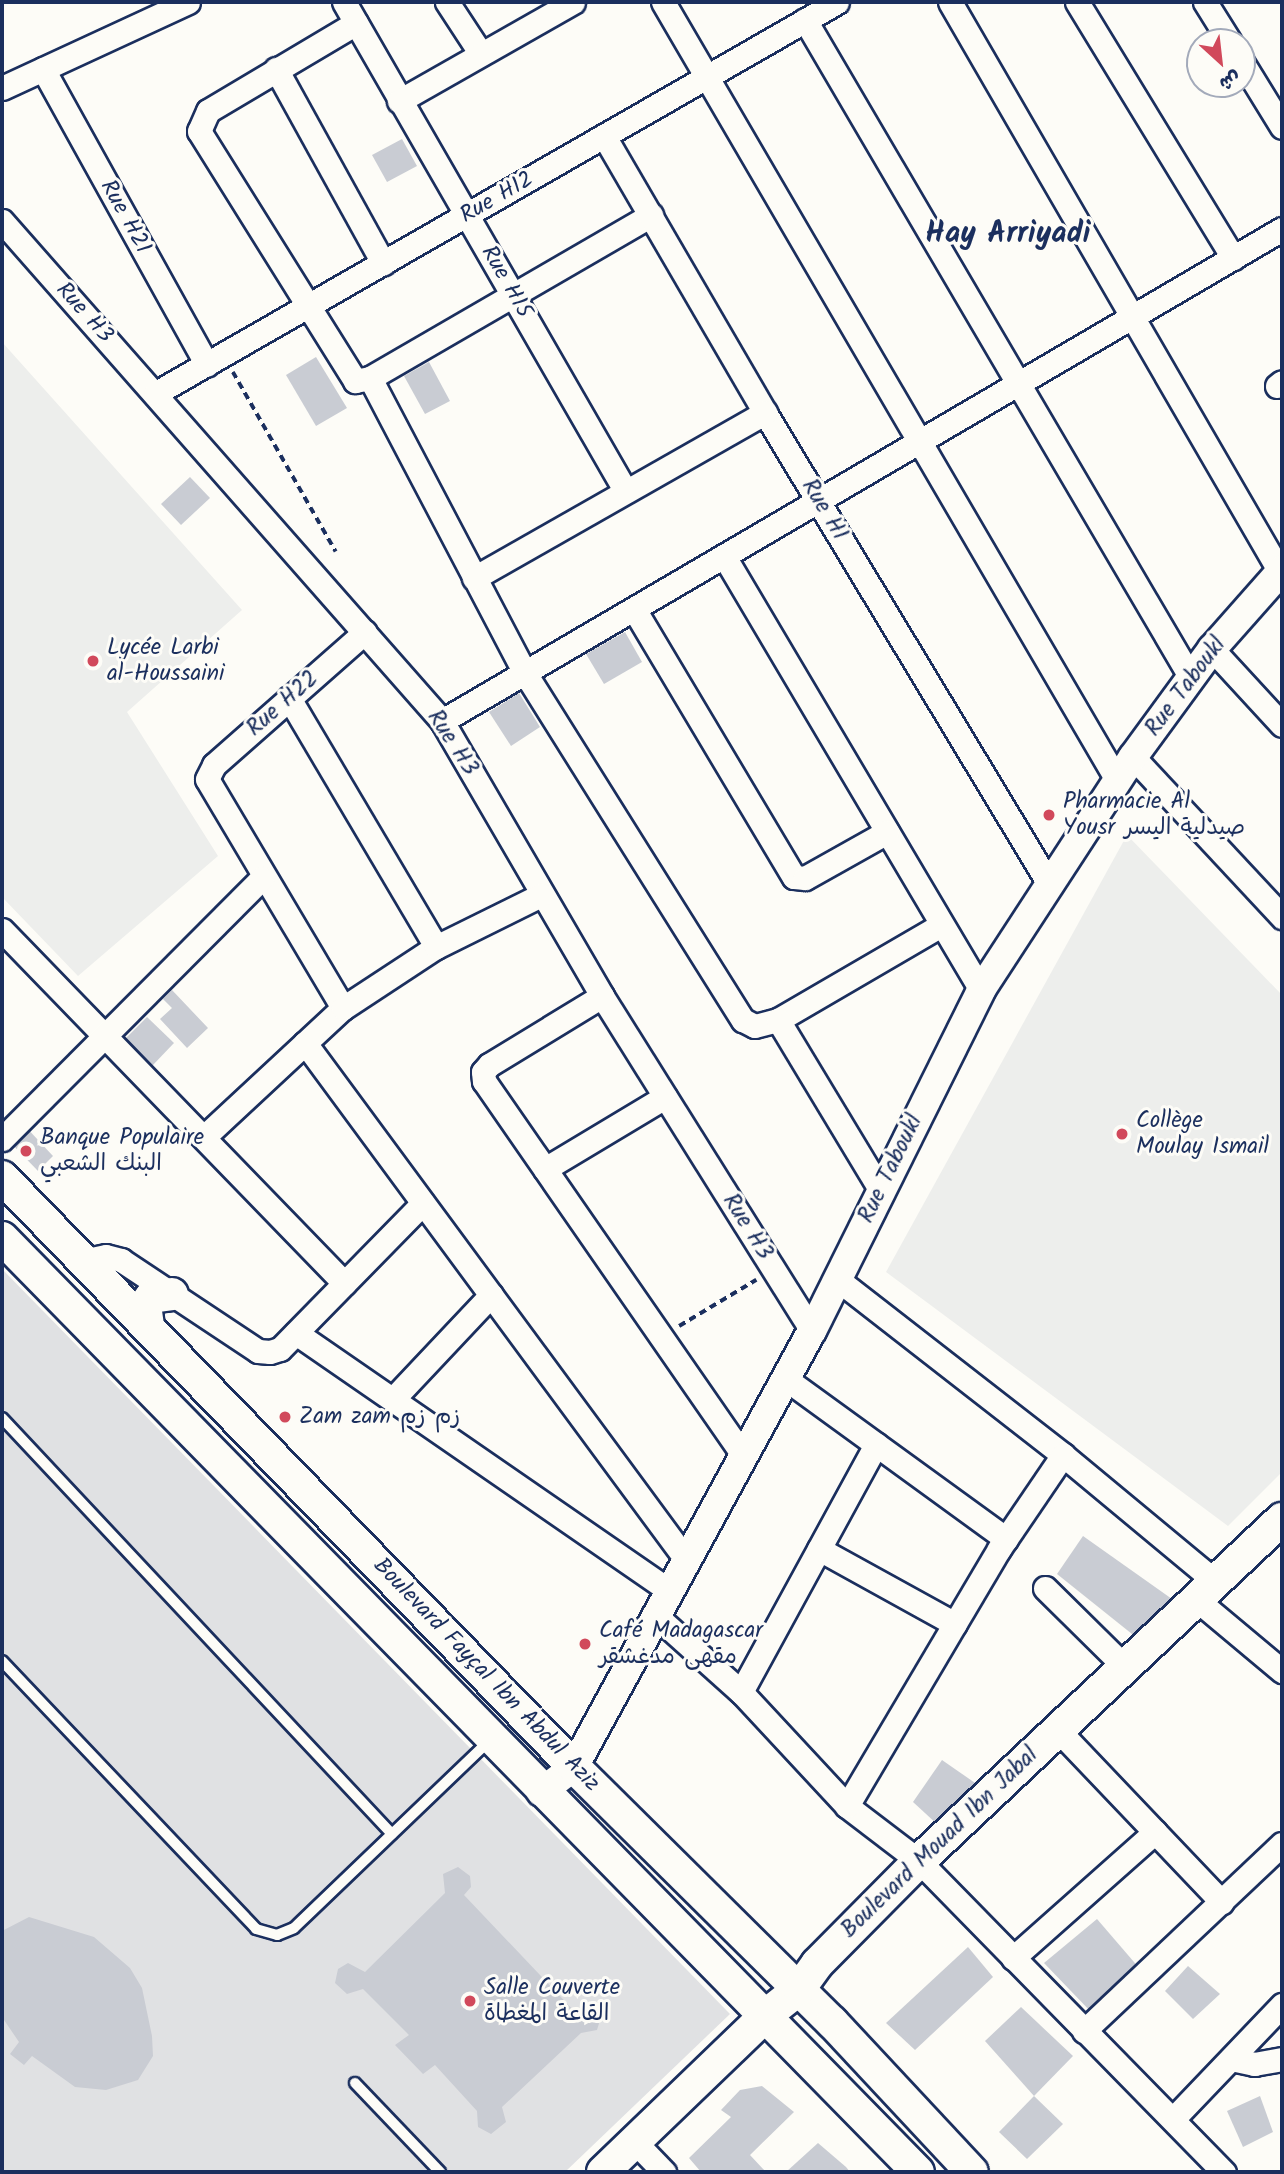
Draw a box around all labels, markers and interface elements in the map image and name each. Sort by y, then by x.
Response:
north arrow [1186,28,1256,98]
text: ش [1214,62,1246,98]
street label: Rue H12 [455,166,539,230]
street label: Rue H21 [94,175,156,259]
district label: Hay Arriyadi [925,216,1091,252]
street label: Rue H15 [474,241,538,323]
street label: Rue H3 [49,277,119,349]
street label: Rue H1 [795,474,853,546]
street label: Rue Taboukl [1140,632,1232,742]
place label: Lycée Larbi al-Houssaini [107,634,224,688]
marker: Lycée Larbi al-Houssaini [85,653,101,669]
street label: Rue H22 [241,665,325,743]
street label: Rue H3 [421,705,483,781]
place label: Pharmacie Al Yousr صيدلية اليسر [1063,788,1245,842]
marker: Pharmacie Al Yousr صيدلية اليسر [1041,807,1057,823]
place label: Collège Moulay Ismail [1136,1107,1269,1161]
street label: Rue Taboukl [853,1110,929,1228]
place label: Banque Populaire البنك الشعبي [40,1124,204,1178]
marker: Collège Moulay Ismail [1114,1126,1130,1142]
marker: Banque Populaire البنك الشعبي [18,1143,34,1159]
street label: Rue H3 [716,1189,778,1265]
place label: Zam zam زم زم [299,1403,460,1431]
marker: Zam zam زم زم [277,1409,293,1425]
street label: Boulevard Fayçal Ibn Abdul Aziz [367,1552,605,1798]
place label: Café Madagascar مقهى مدغشقر [599,1617,763,1671]
marker: Café Madagascar مقهى مدغشقر [577,1636,593,1652]
street label: Boulevard Mouad Ibn Jabal [836,1742,1044,1944]
place label: Salle Couverte القاعة المغطاة [484,1974,620,2028]
marker: Salle Couverte القاعة المغطاة [462,1993,478,2009]

